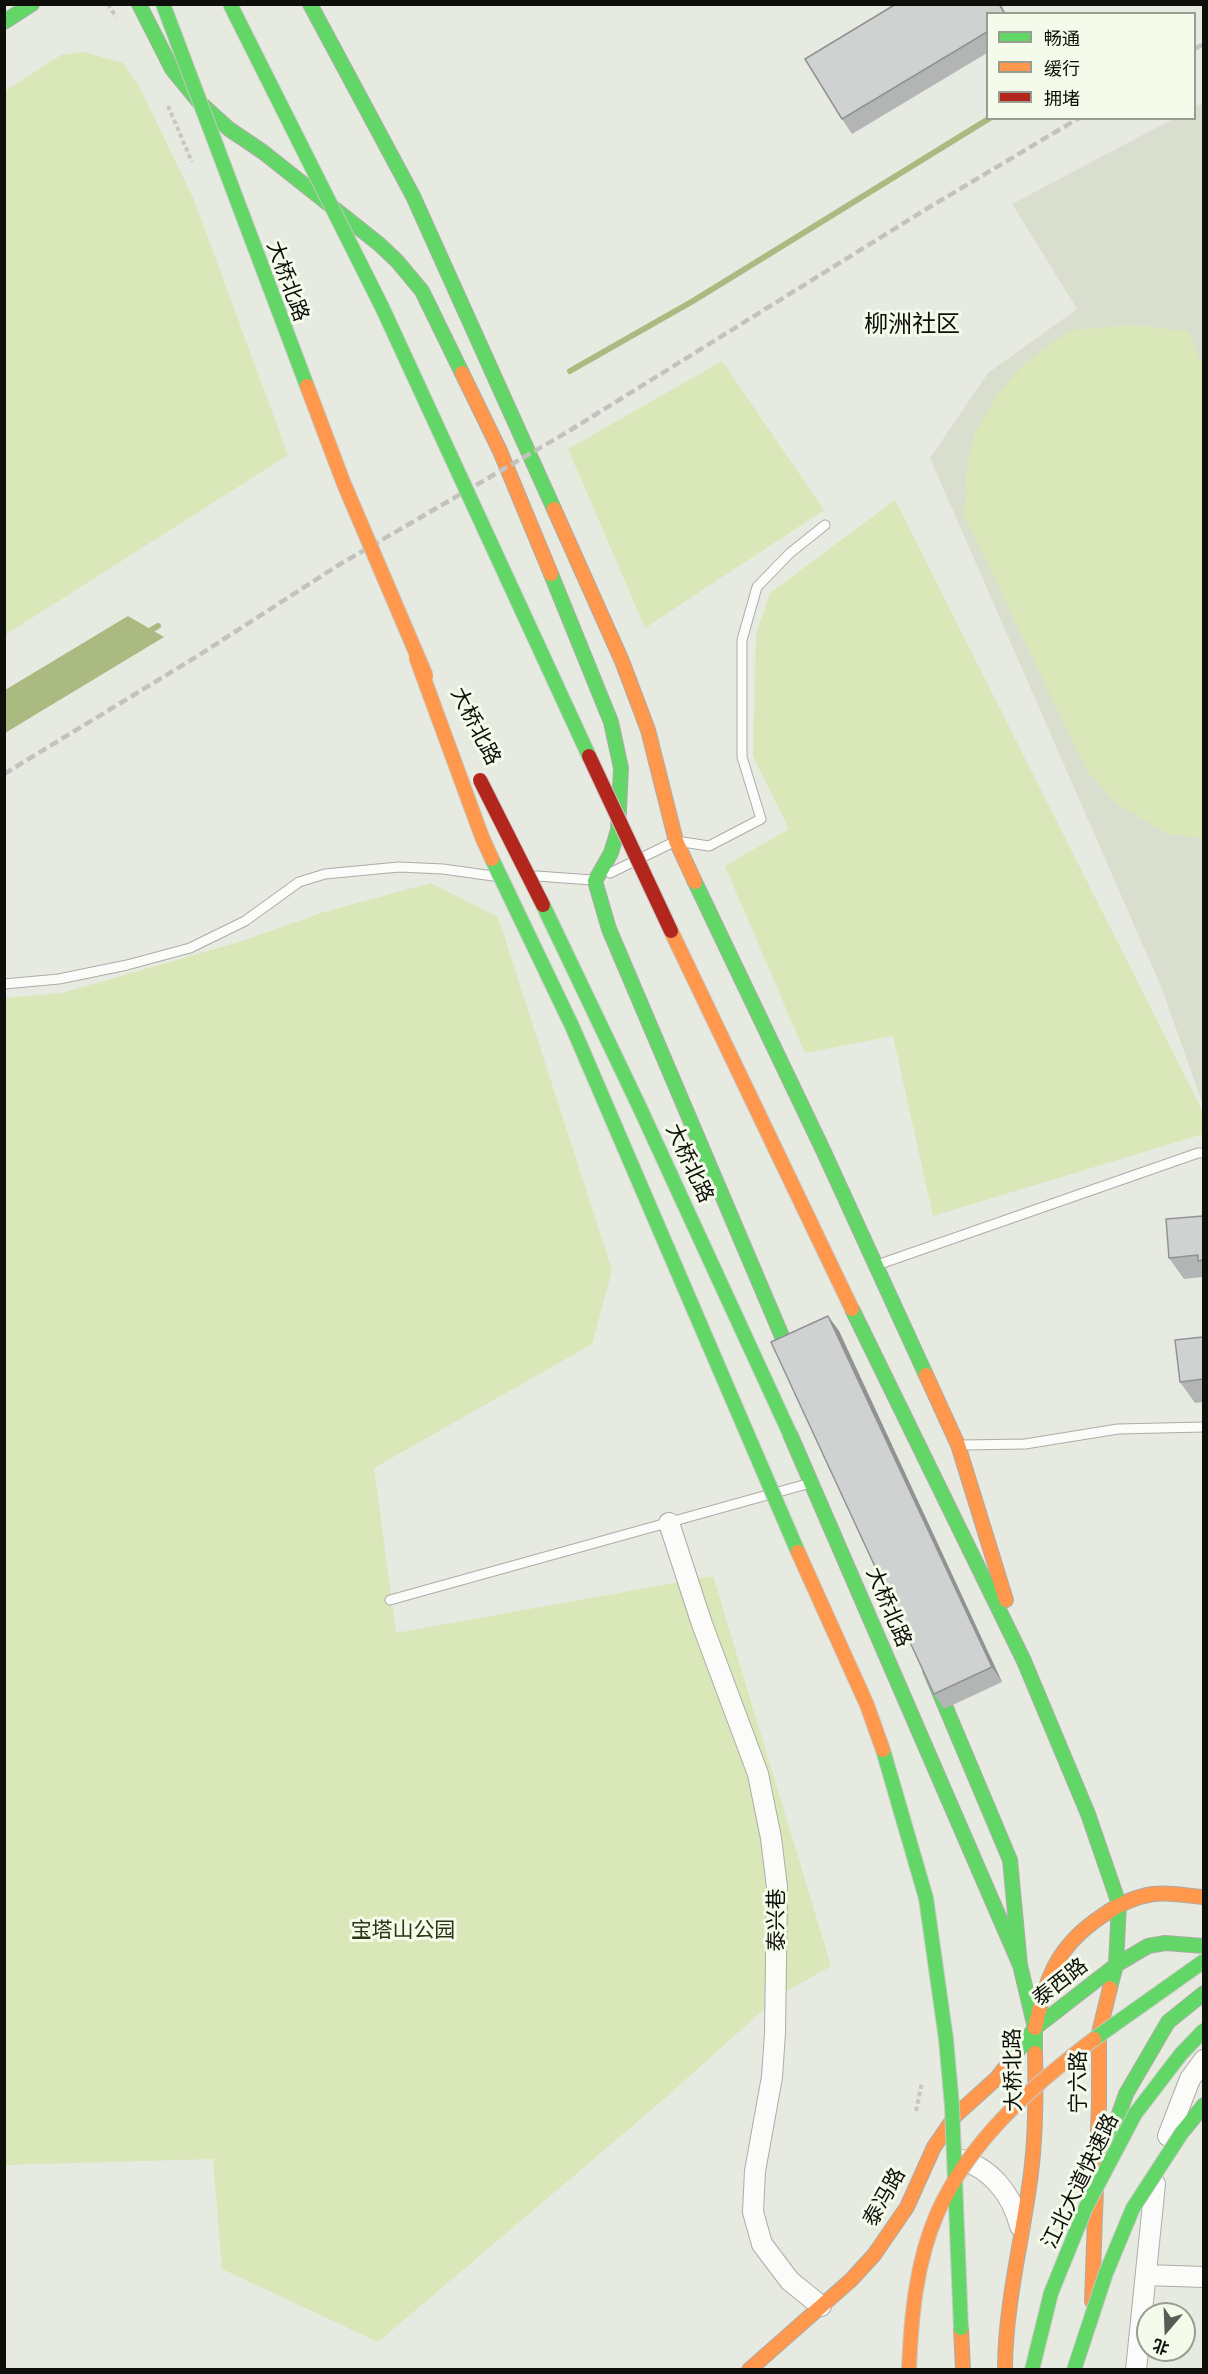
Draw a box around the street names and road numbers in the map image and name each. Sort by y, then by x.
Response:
street label: 大桥北路 [262,237,314,325]
street label: 大桥北路 [446,683,506,769]
street label: 大桥北路 [661,1120,719,1206]
street label: 大桥北路 [861,1563,917,1651]
street label: 泰兴巷 [763,1889,789,1951]
street label: 泰西路 [1027,1953,1093,2011]
street label: 大桥北路 [1000,2028,1026,2112]
street label: 宁六路 [1065,2051,1091,2113]
street label: 江北大道快速路 [1036,2109,1124,2253]
street label: 泰冯路 [858,2163,910,2231]

